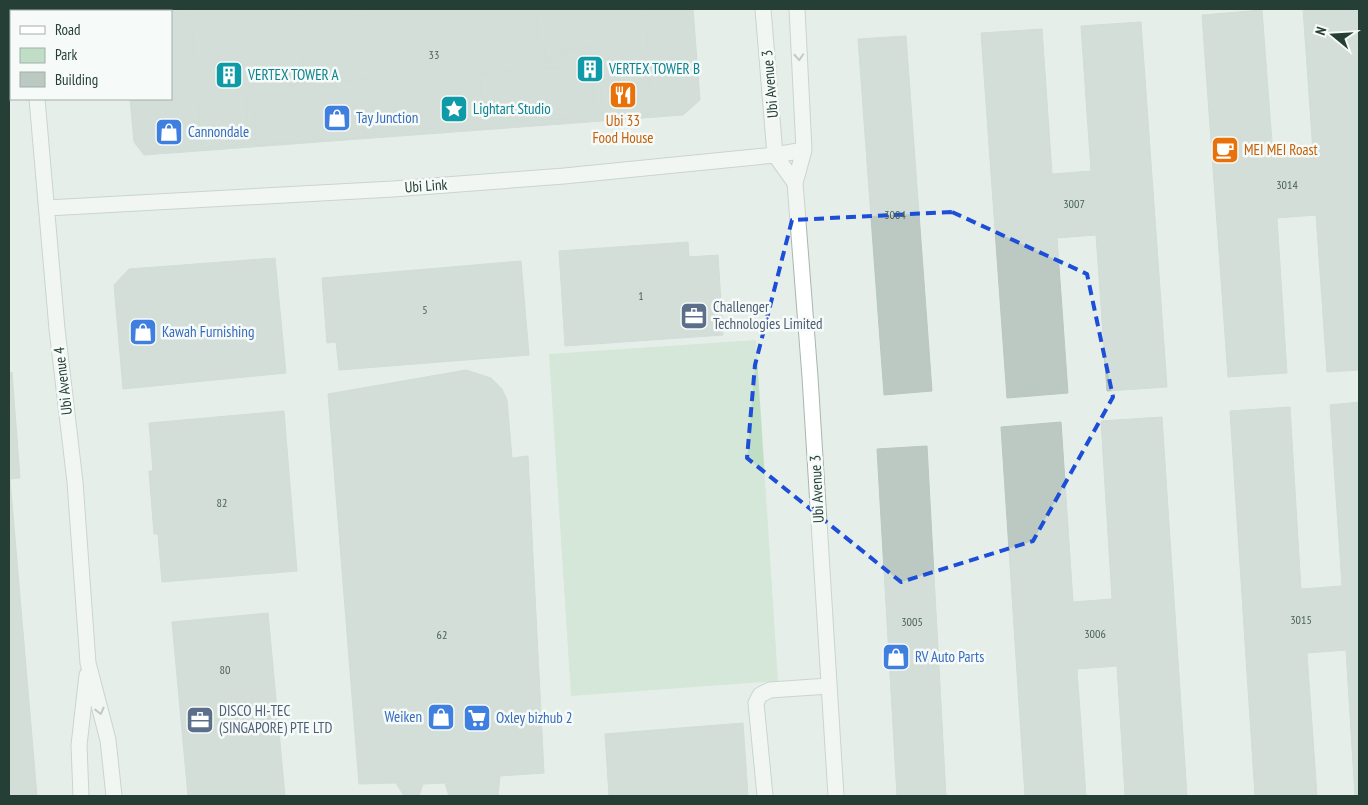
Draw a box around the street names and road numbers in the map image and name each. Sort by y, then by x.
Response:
street label: Ubi Avenue 3 [757,49,782,119]
street label: Ubi Link [404,175,448,196]
street label: Ubi Avenue 4 [49,346,76,416]
street label: Ubi Avenue 3 [805,454,828,524]

